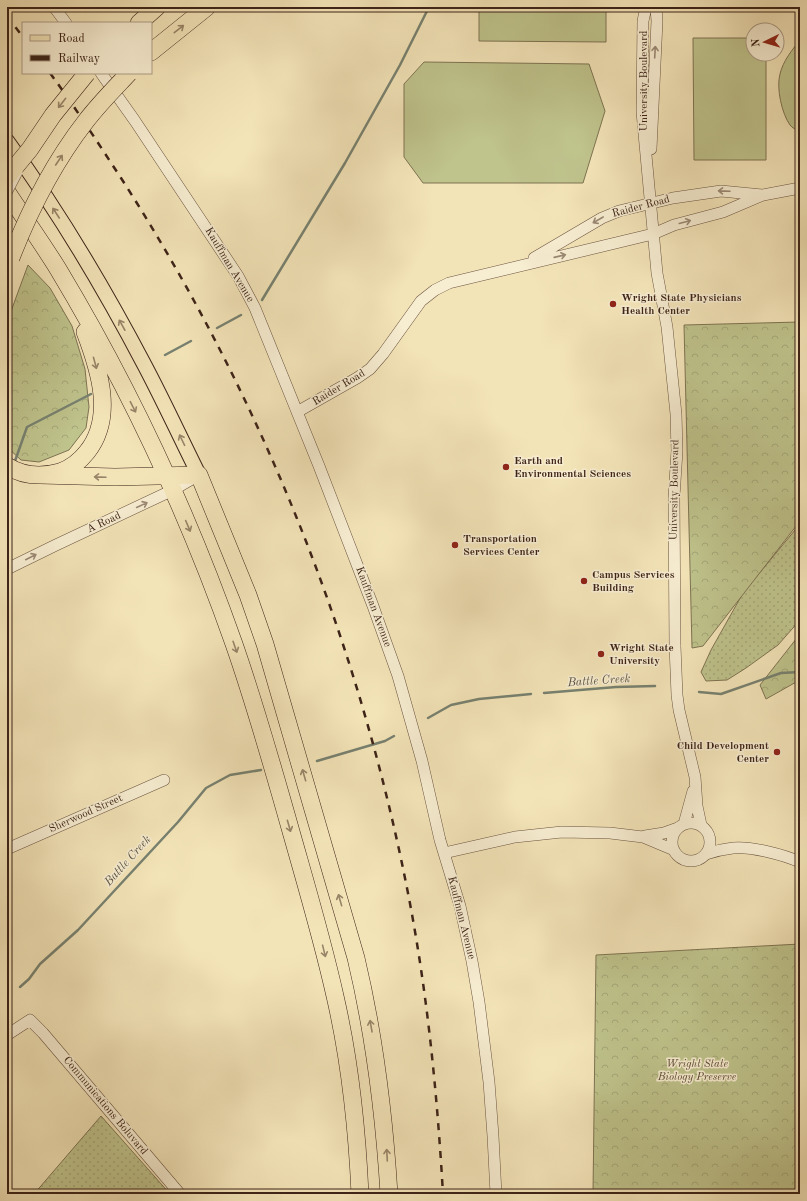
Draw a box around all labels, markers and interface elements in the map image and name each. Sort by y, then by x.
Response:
legend [22,22,152,74]
north arrow [745,22,785,62]
one-way arrow [173,25,184,33]
street label: University Boulevard [639,30,650,131]
text: Road [58,33,85,45]
text: N [751,37,762,47]
one-way arrow [651,46,659,59]
text: Railway [58,53,101,65]
one-way arrow [58,98,67,109]
one-way arrow [55,155,63,166]
one-way arrow [718,188,731,195]
street label: Raider Road [611,194,671,220]
one-way arrow [52,208,60,219]
one-way arrow [593,217,605,225]
one-way arrow [679,218,692,225]
street label: Kauffman Avenue [202,226,256,304]
one-way arrow [553,251,566,259]
place label: Wright State Physicians Health Center [621,293,742,317]
marker: Wright State Physicians Health Center [608,299,618,309]
one-way arrow [118,319,126,331]
one-way arrow [92,357,99,370]
street label: Raider Road [311,368,367,408]
one-way arrow [130,400,137,412]
one-way arrow [178,434,185,446]
street label: University Boulevard [669,439,681,541]
place label: Earth and Environmental Sciences [514,456,631,480]
marker: Earth and Environmental Sciences [501,462,511,472]
one-way arrow [94,473,107,481]
one-way arrow [136,501,148,508]
street label: A Road [85,510,123,536]
one-way arrow [185,520,193,532]
place label: Transportation Services Center [463,534,540,558]
marker: Transportation Services Center [450,540,460,550]
one-way arrow [25,553,37,560]
street label: Kauffman Avenue [353,565,393,649]
place label: Campus Services Building [592,570,675,594]
marker: Campus Services Building [579,576,589,586]
one-way arrow [232,641,240,653]
place label: Wright State University [609,643,674,667]
marker: Wright State University [596,649,606,659]
water label: Battle Creek [566,673,631,689]
place label: Child Development Center [677,741,769,765]
marker: Child Development Center [772,747,782,757]
one-way arrow [300,769,307,782]
street label: Sherwood Street [48,793,125,835]
one-way arrow [286,819,293,832]
water label: Battle Creek [102,833,154,889]
street label: Kauffman Avenue [445,875,477,961]
one-way arrow [336,894,343,907]
one-way arrow [321,944,328,957]
one-way arrow [367,1020,375,1033]
street label: Communications Boluvard [61,1055,149,1157]
park label: Wright State Biology Preserve [657,1059,737,1083]
one-way arrow [383,1149,390,1162]

